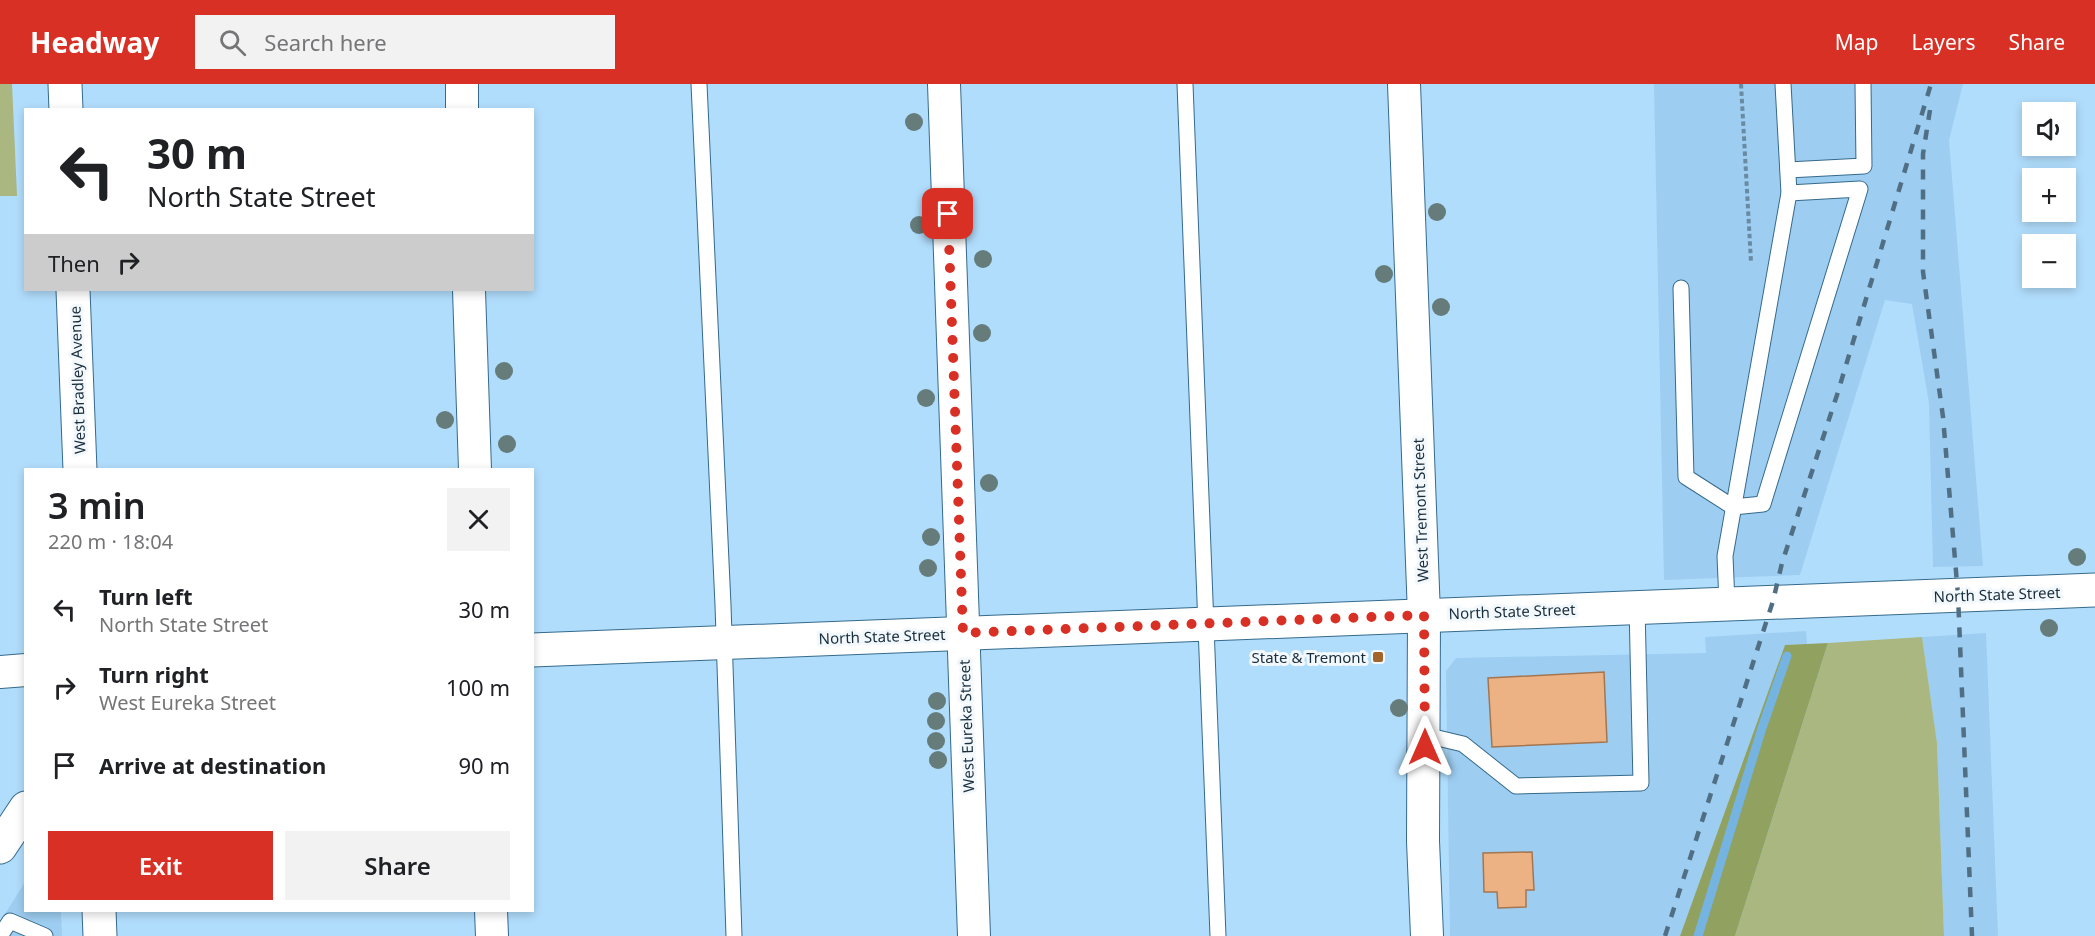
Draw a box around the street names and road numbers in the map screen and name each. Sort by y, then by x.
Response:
street label: West Bradley Avenue [64,306,90,454]
street label: West Tremont Street [1407,437,1433,582]
street label: North State Street [1933,582,2061,606]
street label: North State Street [1448,599,1576,623]
street label: North State Street [818,624,946,648]
street label: West Eureka Street [954,659,978,793]

